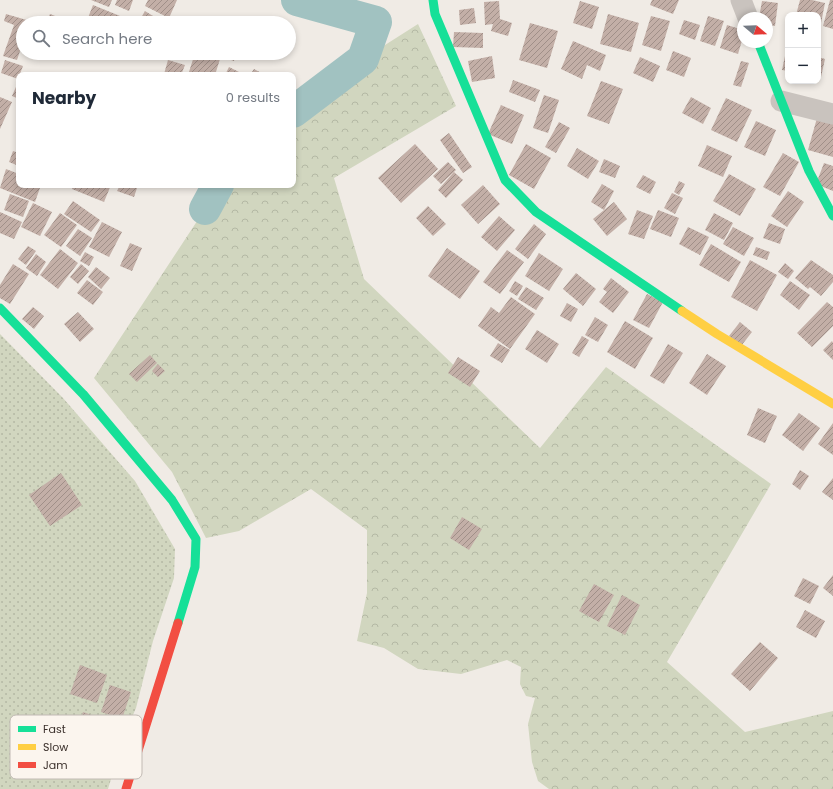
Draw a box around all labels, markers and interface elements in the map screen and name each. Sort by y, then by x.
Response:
north arrow [737,12,773,48]
map controls [785,12,821,84]
button: + [785,12,821,48]
search box [16,16,296,60]
icon: search [30,27,52,49]
text: Search here [62,28,152,49]
button: − [785,48,821,84]
text: Nearby [32,86,96,110]
text: 0 results [226,88,280,107]
legend [10,715,142,779]
text: Fast [43,721,66,737]
text: Slow [43,739,68,755]
text: Jam [43,757,68,773]

